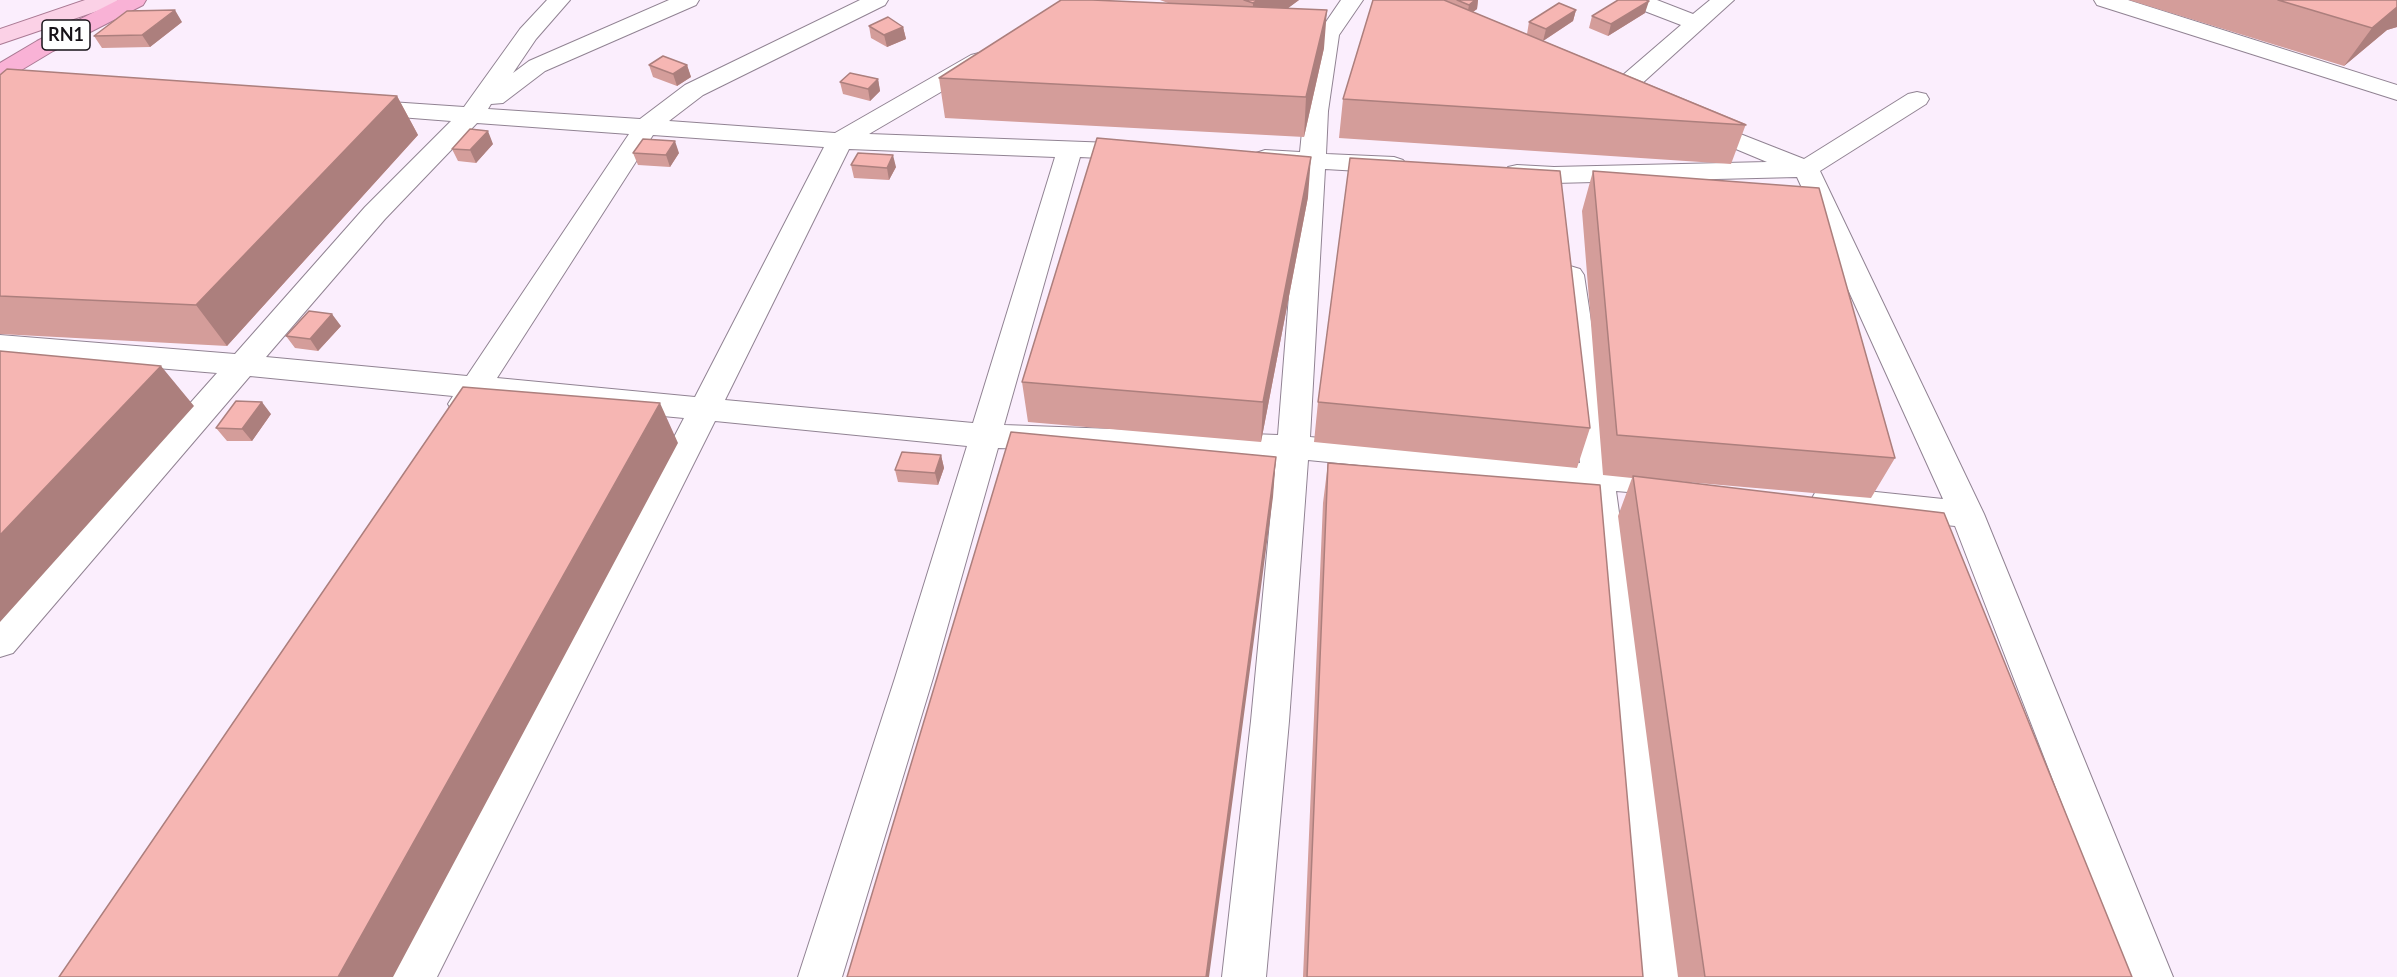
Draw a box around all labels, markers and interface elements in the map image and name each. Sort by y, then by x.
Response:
road number: RN1 [42,20,90,50]

